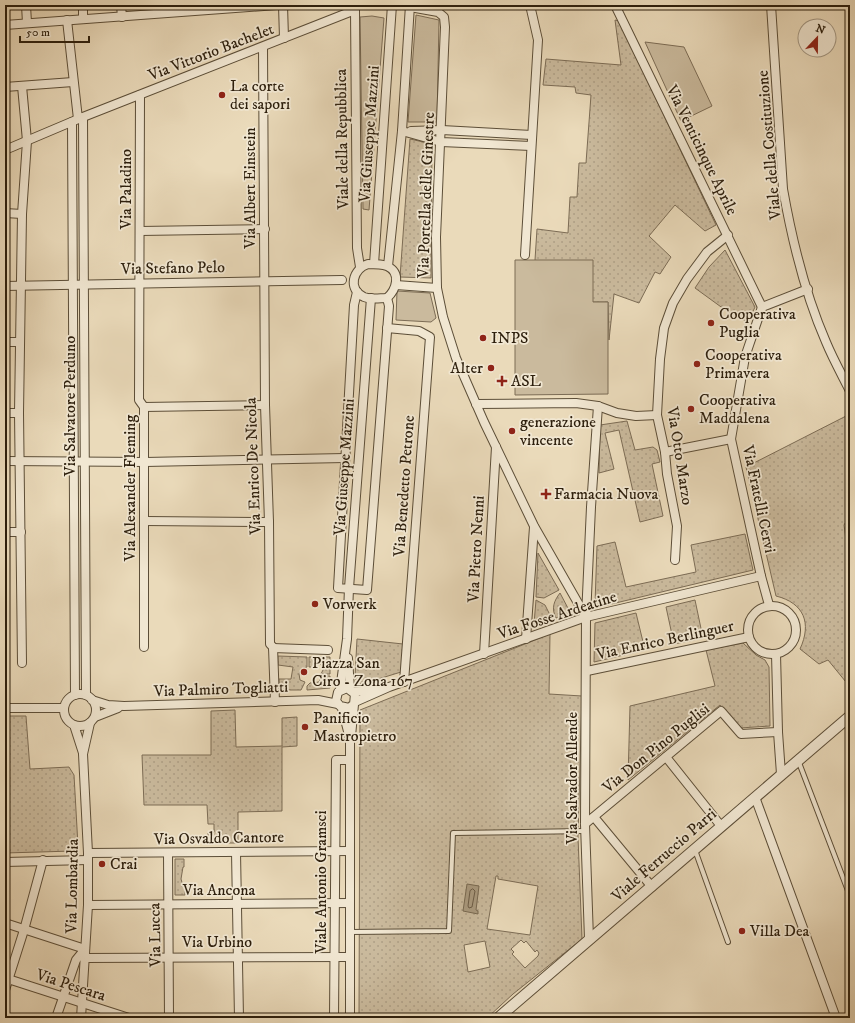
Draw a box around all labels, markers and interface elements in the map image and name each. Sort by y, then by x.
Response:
scale bar [20,18,89,44]
north arrow [797,18,837,58]
street label: Via Vittorio Bachelet [144,19,277,86]
text: N [814,21,827,38]
text: 50 m [26,25,50,40]
street label: Via Giuseppe Mazzini [354,65,384,204]
street label: Viale della Repubblica [331,68,353,210]
street label: Viale della Costituzione [752,69,786,221]
place label: La corte dei sapori [230,76,290,114]
street label: Via Venticinque Aprile [661,81,742,219]
marker: La corte dei sapori [217,90,227,100]
street label: Via Portella delle Ginestre [413,111,439,279]
street label: Via Albert Einstein [240,127,260,250]
street label: Via Paladino [116,149,136,230]
street label: Via Stefano Pelo [120,257,225,279]
place label: Cooperativa Puglia [719,304,796,342]
marker: Cooperativa Puglia [706,318,716,328]
place label: INPS [491,328,528,348]
marker: INPS [478,333,488,343]
street label: Via Salvatore Perduno [60,336,80,477]
place label: Cooperativa Primavera [705,345,782,383]
place label: Alter [450,358,483,378]
marker: Cooperativa Primavera [692,359,702,369]
marker: Alter [486,363,496,373]
place label: ASL [511,371,542,391]
marker: ASL [496,375,508,387]
place label: Cooperativa Maddalena [699,390,776,428]
street label: Via Enrico De Nicola [241,397,265,536]
street label: Via Giuseppe Mazzini [329,398,359,537]
street label: Via Otto Marzo [662,404,698,507]
marker: Cooperativa Maddalena [686,404,696,414]
place label: generazione vincente [519,412,596,450]
street label: Via Benedetto Petrone [389,414,419,558]
street label: Via Alexander Fleming [120,415,140,562]
marker: generazione vincente [507,426,517,436]
street label: Via Fratelli Cervi [738,442,780,555]
place label: Farmacia Nuova [554,484,658,504]
marker: Farmacia Nuova [541,489,551,499]
street label: Via Pietro Nenni [463,495,489,604]
street label: Via Fosse Ardeatine [494,586,619,644]
place label: Vorwerk [322,594,377,614]
marker: Vorwerk [310,599,320,609]
street label: Via Enrico Berlinguer [593,616,736,665]
place label: Piazza San Ciro - Zona 167 [312,653,413,691]
marker: Piazza San Ciro - Zona 167 [299,667,309,677]
street label: Via Palmiro Togliatti [152,677,289,701]
street label: Via Don Pino Puglisi [598,699,714,798]
place label: Panificio Mastropietro [313,708,396,746]
street label: Via Salvador Allende [562,711,582,845]
marker: Panificio Mastropietro [300,722,310,732]
street label: Viale Ferruccio Parri [607,804,721,907]
street label: Viale Antonio Gramsci [311,810,331,955]
street label: Via Osvaldo Cantore [153,827,285,849]
street label: Via Lombardia [61,838,83,935]
place label: Crai [110,854,137,874]
marker: Crai [97,859,107,869]
street label: Via Ancona [182,880,256,900]
street label: Via Lucca [144,903,166,968]
place label: Villa Dea [749,921,810,941]
marker: Villa Dea [737,926,747,936]
street label: Via Urbino [181,932,252,952]
street label: Via Pescara [33,964,108,1006]

